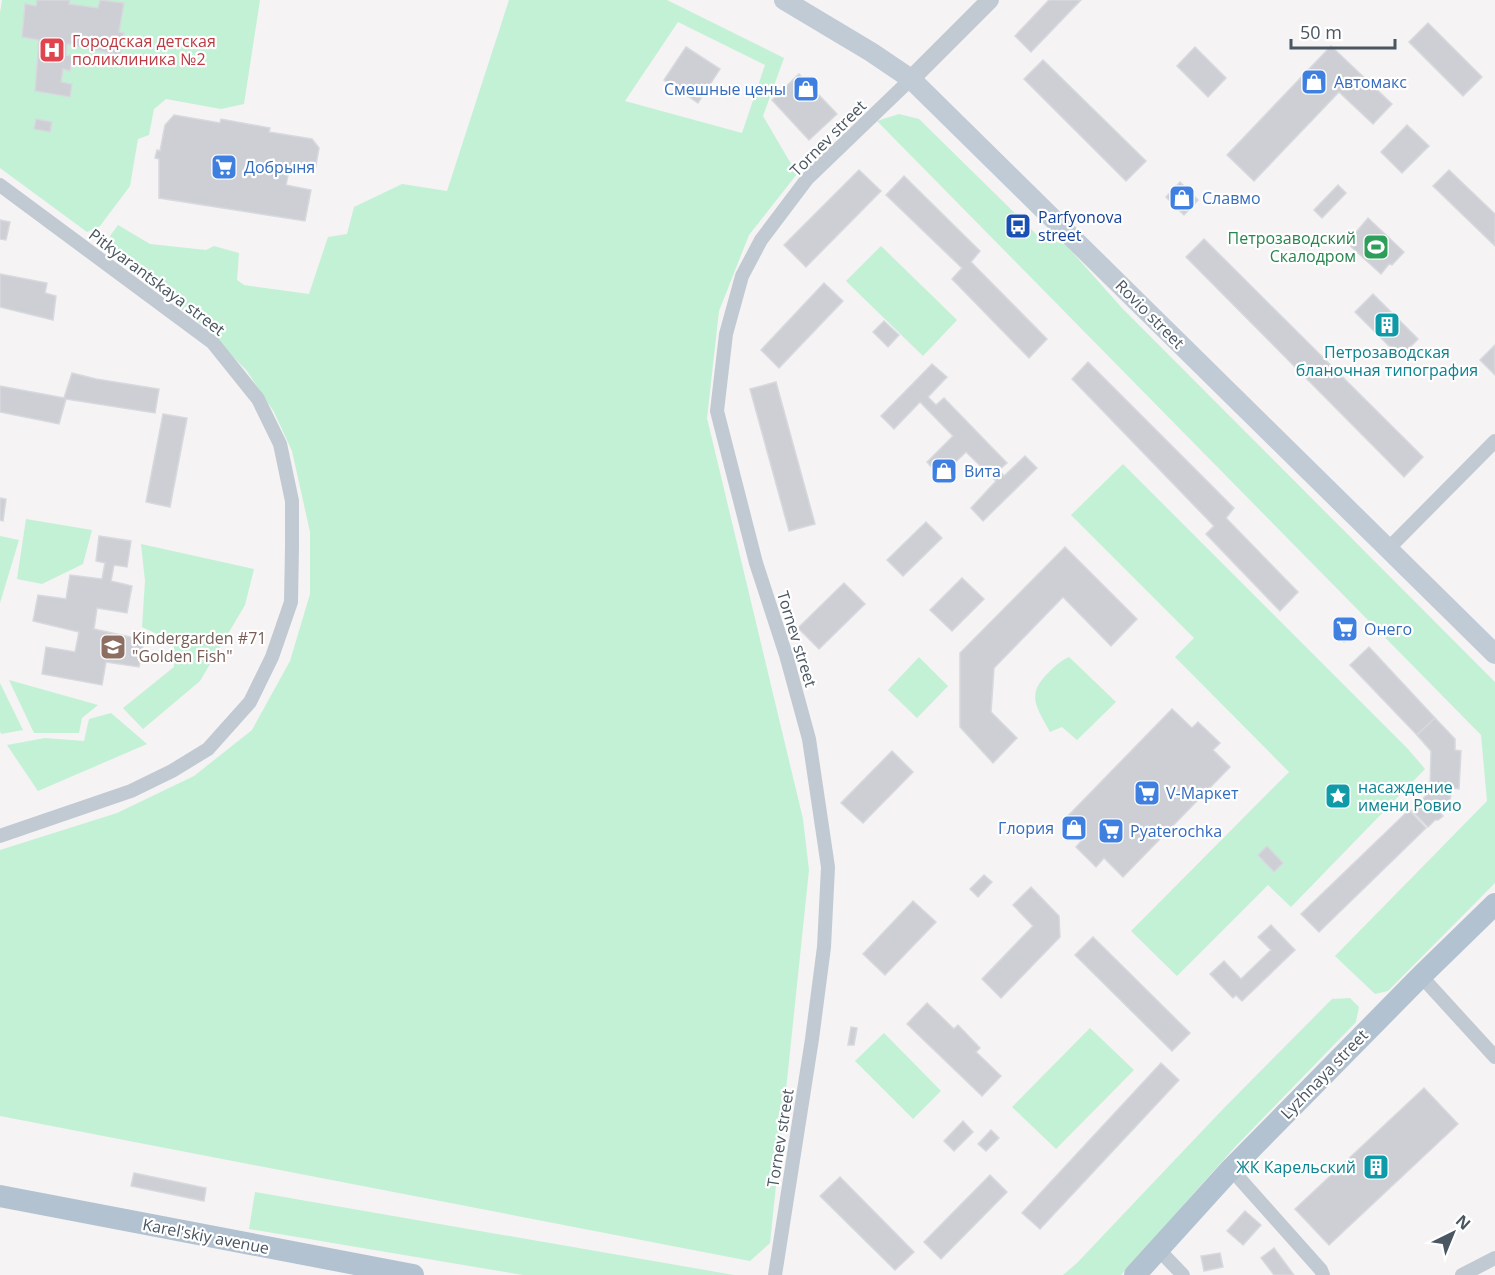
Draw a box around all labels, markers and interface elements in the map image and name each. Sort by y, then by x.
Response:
scale bar [1291,12,1394,50]
text: 50 m [1300,20,1342,44]
place label: Городская детская поликлиника №2 [72,30,216,70]
hospital icon: Городская детская поликлиника №2 [37,35,67,65]
shop icon: Автомакс [1299,67,1329,97]
place label: Автомакс [1334,71,1407,93]
shop icon: Смешные цены [791,74,821,104]
place label: Смешные цены [664,78,786,100]
street label: Tornev street [785,95,871,181]
supermarket icon: Добрыня [209,152,239,182]
place label: Добрыня [244,156,315,178]
shop icon: Славмо [1167,183,1197,213]
place label: Славмо [1202,187,1261,209]
place label: Parfyonova street [1038,206,1122,246]
bus stop icon: Parfyonova street [1003,211,1033,241]
street label: Pitkyarantskaya street [84,224,230,341]
place label: Петрозаводский Скалодром [1228,227,1356,267]
sports icon: Петрозаводский Скалодром [1361,232,1391,262]
street label: Rovio street [1111,275,1189,353]
building icon: Петрозаводская бланочная типография [1372,310,1402,340]
place label: Петрозаводская бланочная типография [1296,341,1478,381]
shop icon: Вита [929,456,959,486]
place label: Вита [964,460,1001,482]
street label: Tornev street [772,588,822,690]
supermarket icon: Онего [1330,614,1360,644]
place label: Онего [1364,618,1412,640]
place label: Kindergarden #71 "Golden Fish" [132,627,266,667]
school or university icon: Kindergarden #71 "Golden Fish" [98,632,128,662]
place label: насаждение имени Ровио [1358,776,1462,816]
supermarket icon: V-Маркет [1132,778,1162,808]
place icon: насаждение имени Ровио [1323,781,1353,811]
place label: V-Маркет [1166,782,1239,804]
shop icon: Глория [1059,813,1089,843]
supermarket icon: Pyaterochka [1096,816,1126,846]
place label: Глория [998,817,1054,839]
place label: Pyaterochka [1130,820,1222,842]
street label: Lyzhnaya street [1275,1024,1373,1124]
street label: Tornev street [761,1087,799,1189]
building icon: ЖК Карельский [1361,1152,1391,1182]
place label: ЖК Карельский [1236,1156,1356,1178]
north arrow [1423,1203,1483,1263]
text: N [1451,1210,1475,1235]
street label: Karel'skiy avenue [141,1213,271,1259]

